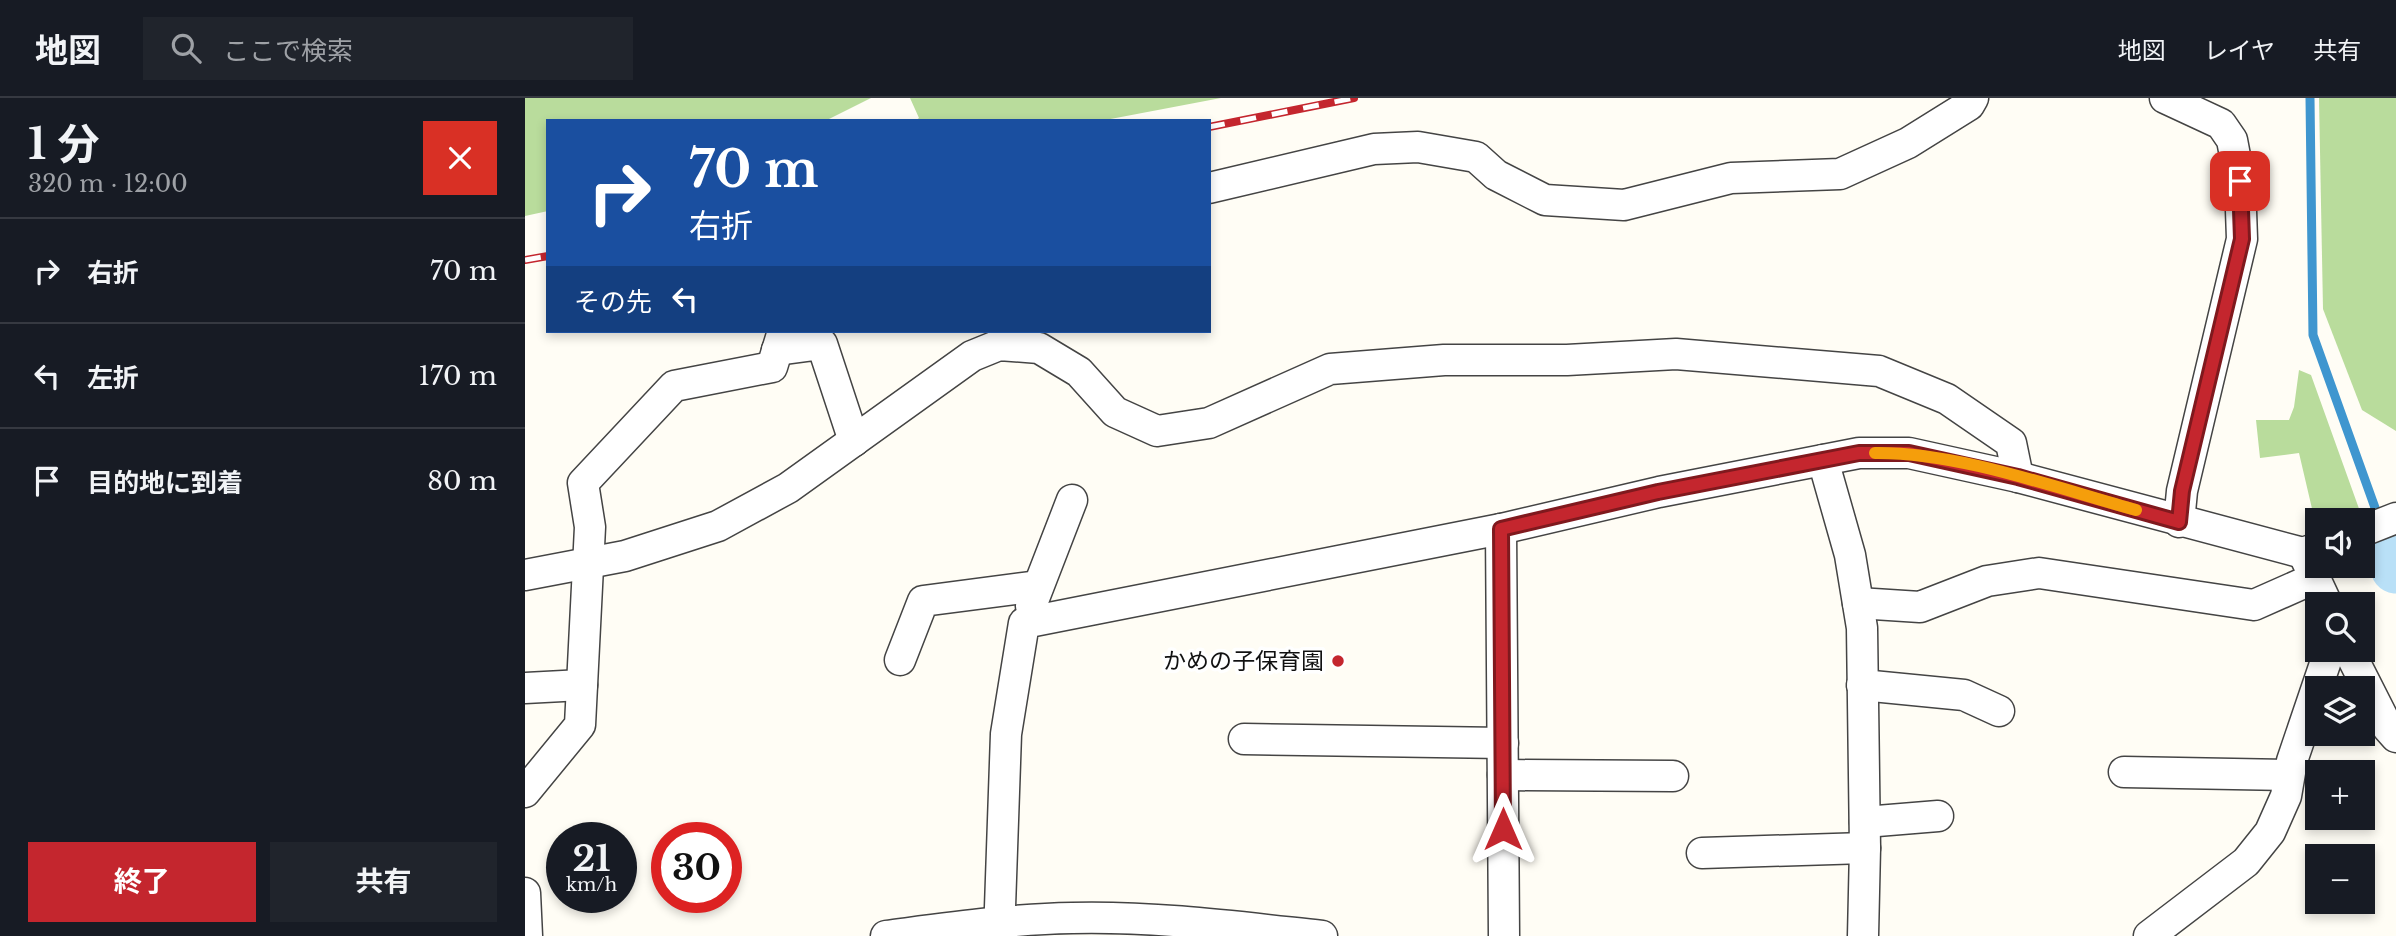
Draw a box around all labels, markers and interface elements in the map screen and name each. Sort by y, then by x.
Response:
search box [143,17,633,80]
icon: search [167,29,205,67]
text: 地図 [35,30,101,71]
text: ここで検索 [223,35,353,67]
text: 地図 [2118,36,2166,65]
text: レイヤ [2204,36,2275,65]
text: 共有 [2313,36,2361,65]
text: 1 分 [28,118,99,170]
button: close [423,121,497,195]
text: 70 m [689,139,819,200]
icon: right [574,147,665,238]
pin [2210,151,2270,211]
icon: arrive [2221,162,2259,200]
text: 320 m · 12:00 [28,170,188,198]
text: 右折 [689,206,753,246]
icon: right [28,252,66,290]
text: 70 m [430,255,497,287]
text: 右折 [87,257,139,289]
icon: left [666,280,704,318]
text: その先 [574,286,652,318]
icon: left [28,357,66,395]
text: 170 m [418,360,497,392]
text: 左折 [87,362,139,394]
icon: arrive [28,462,66,500]
text: 80 m [427,465,497,497]
text: 目的地に到着 [87,467,243,499]
map controls [2305,508,2375,914]
button: sound [2305,508,2375,578]
button: search [2305,592,2375,662]
place label: かめの子保育園 [1163,647,1324,675]
marker: かめの子保育園 [1330,653,1346,669]
button: layers [2305,676,2375,746]
button: + [2305,760,2375,830]
position arrow [1466,792,1540,866]
speed limit sign: 30 [651,822,742,913]
text: 21 [572,837,611,880]
button: 終了 [28,842,256,922]
button: 共有 [270,842,497,922]
button: − [2305,844,2375,914]
text: km/h [566,874,617,896]

